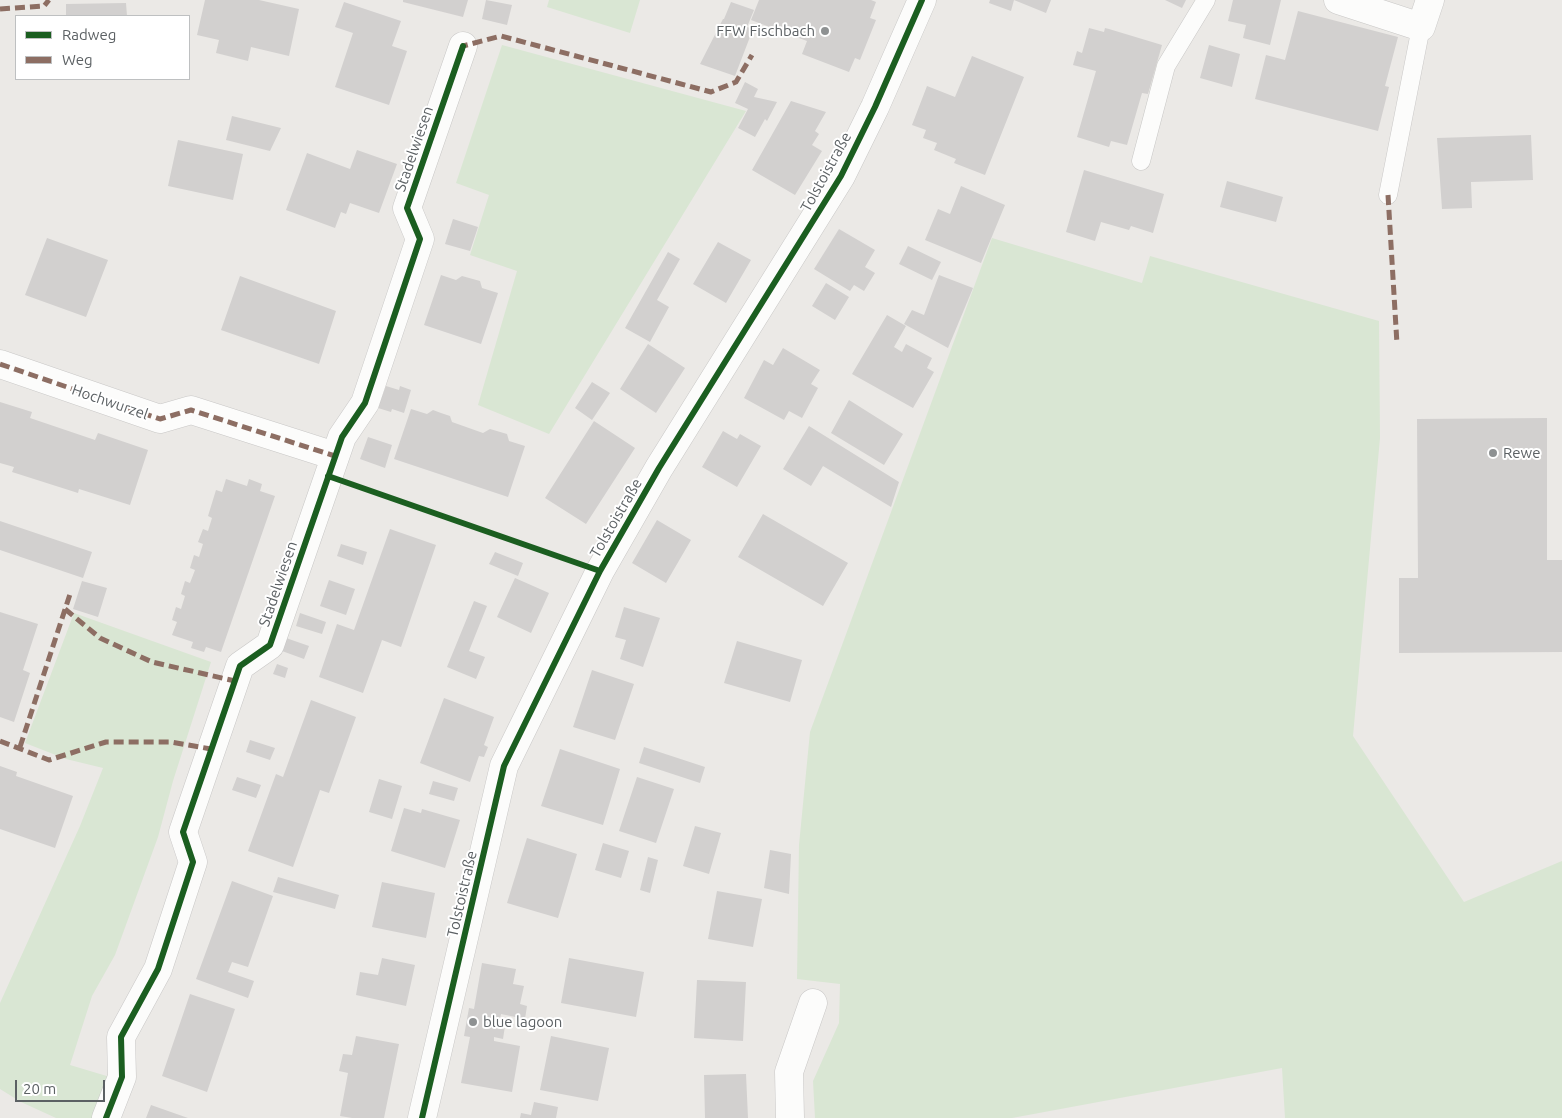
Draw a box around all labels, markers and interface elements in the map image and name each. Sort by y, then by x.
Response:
legend [15,15,190,80]
place label: FFW Fischbach [716,22,815,40]
marker: FFW Fischbach [819,25,831,37]
text: Radweg [62,26,116,43]
text: Weg [62,51,93,68]
street label: Stadelwiesen [391,104,437,194]
street label: Tolstoistraße [797,129,855,215]
street label: Hochwurzel [69,381,151,423]
place label: Rewe [1503,444,1540,462]
marker: Rewe [1487,447,1499,459]
street label: Tolstoistraße [586,475,646,561]
street label: Stadelwiesen [255,539,301,629]
street label: Tolstoistraße [443,849,481,939]
place label: blue lagoon [483,1013,562,1031]
marker: blue lagoon [467,1016,479,1028]
scale bar [18,1070,108,1102]
text: 20 m [23,1080,56,1097]

